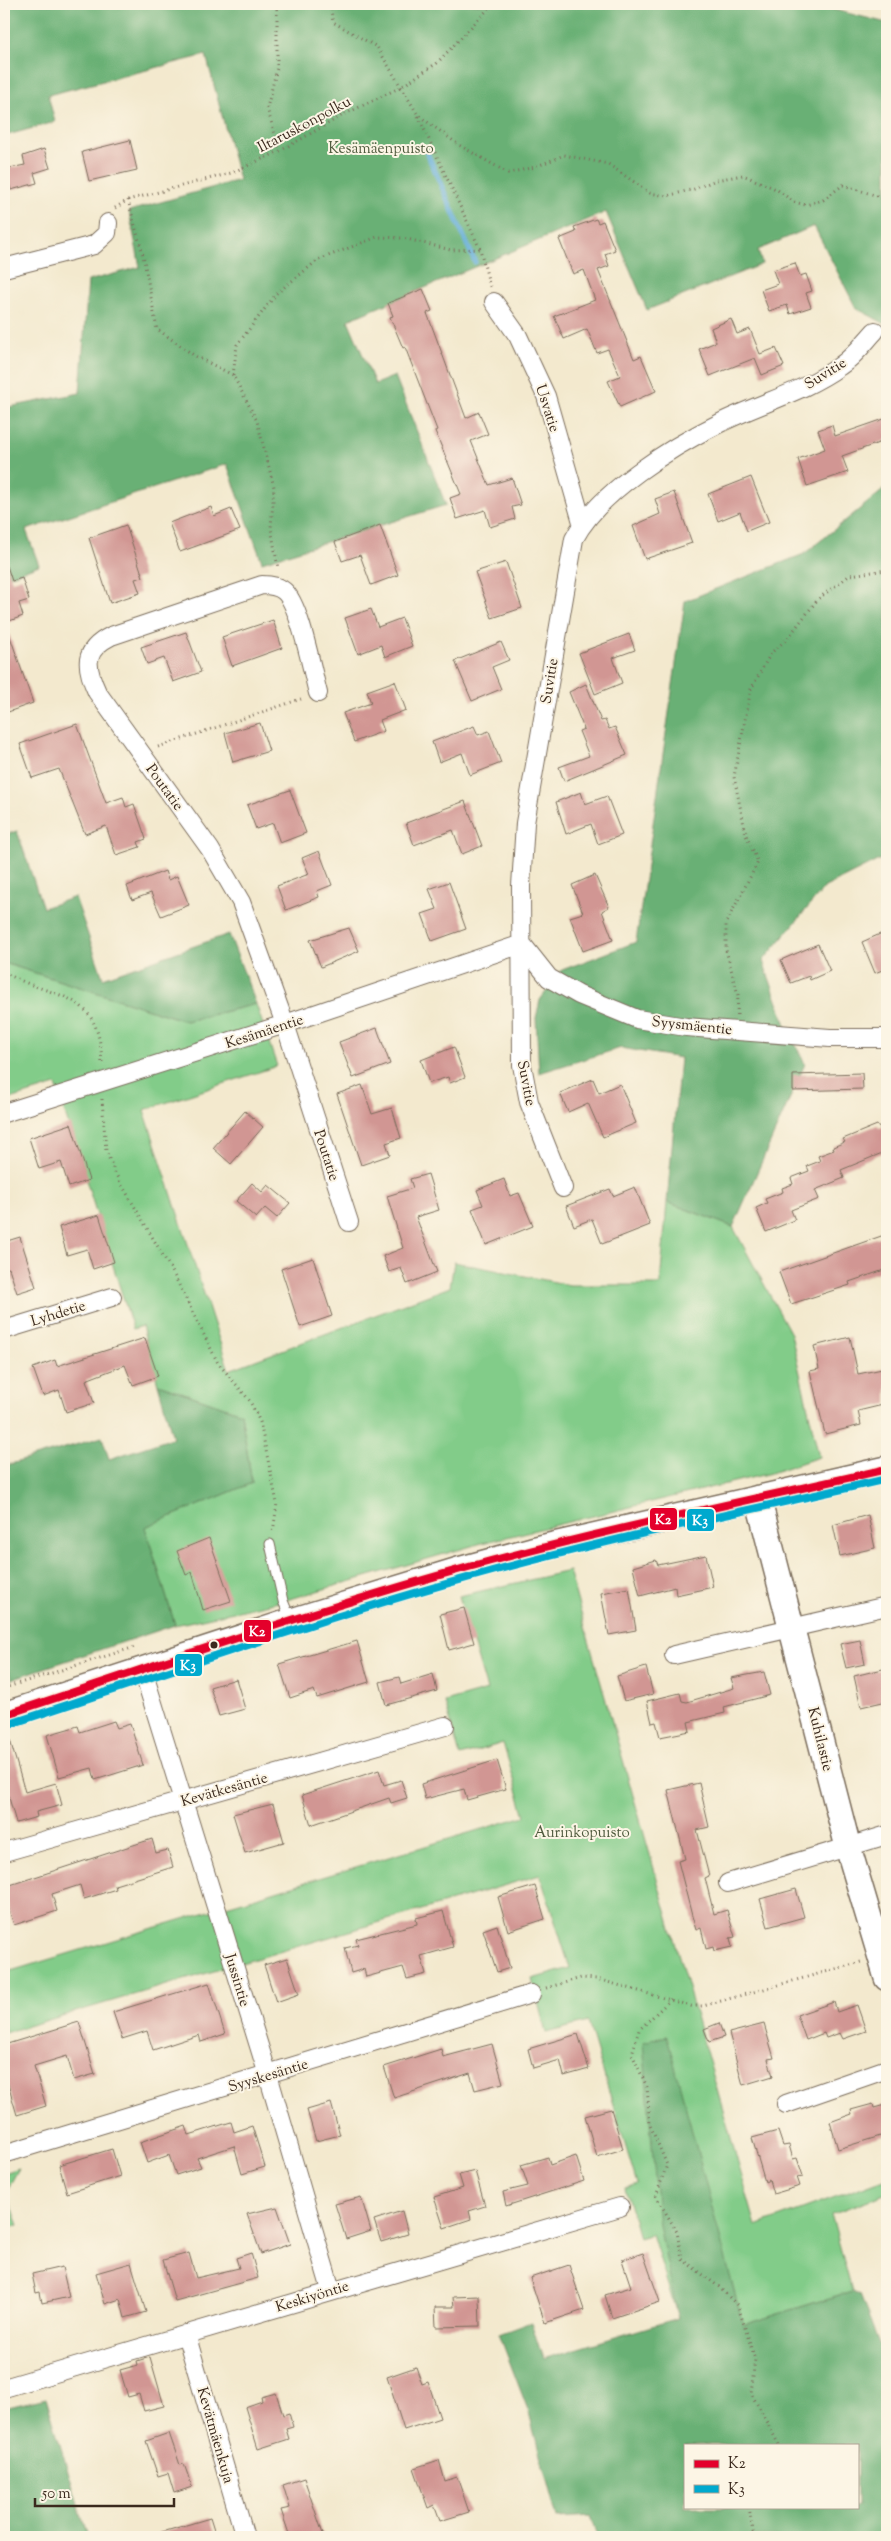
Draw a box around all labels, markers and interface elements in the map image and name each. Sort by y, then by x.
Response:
street label: Iltaruskonpolku [254,92,355,159]
park label: Kesämäenpuisto [328,139,434,160]
street label: Suvitie [801,353,851,395]
street label: Usvatie [529,382,564,435]
street label: Suvitie [537,657,564,706]
street label: Poutatie [140,760,188,815]
street label: Kesämäentie [223,1010,306,1055]
street label: Syysmäentie [651,1012,733,1041]
street label: Suvitie [511,1059,540,1108]
street label: Poutatie [307,1127,344,1184]
street label: Lyhdetie [28,1296,88,1333]
line badge: K2 [649,1507,678,1531]
line badge: K3 [686,1508,715,1532]
text: K2 [655,1511,672,1531]
text: K3 [692,1512,708,1532]
line badge: K2 [243,1619,272,1643]
text: K2 [249,1623,266,1643]
unlabelled marker [209,1640,219,1650]
line badge: K3 [174,1653,203,1677]
text: K3 [180,1657,196,1677]
street label: Kuhilastie [801,1705,838,1774]
street label: Kevätkesäntie [179,1768,270,1813]
park label: Aurinkopuisto [534,1823,630,1844]
street label: Jussintie [218,1951,255,2009]
street label: Syyskesäntie [226,2054,311,2099]
street label: Keskiyöntie [273,2276,352,2319]
street label: Kevätmäenkuja [191,2385,238,2486]
legend [684,2444,858,2508]
text: K2 [728,2454,746,2475]
scale bar [35,2476,174,2508]
text: K3 [728,2480,745,2501]
text: 50 m [41,2484,71,2505]

